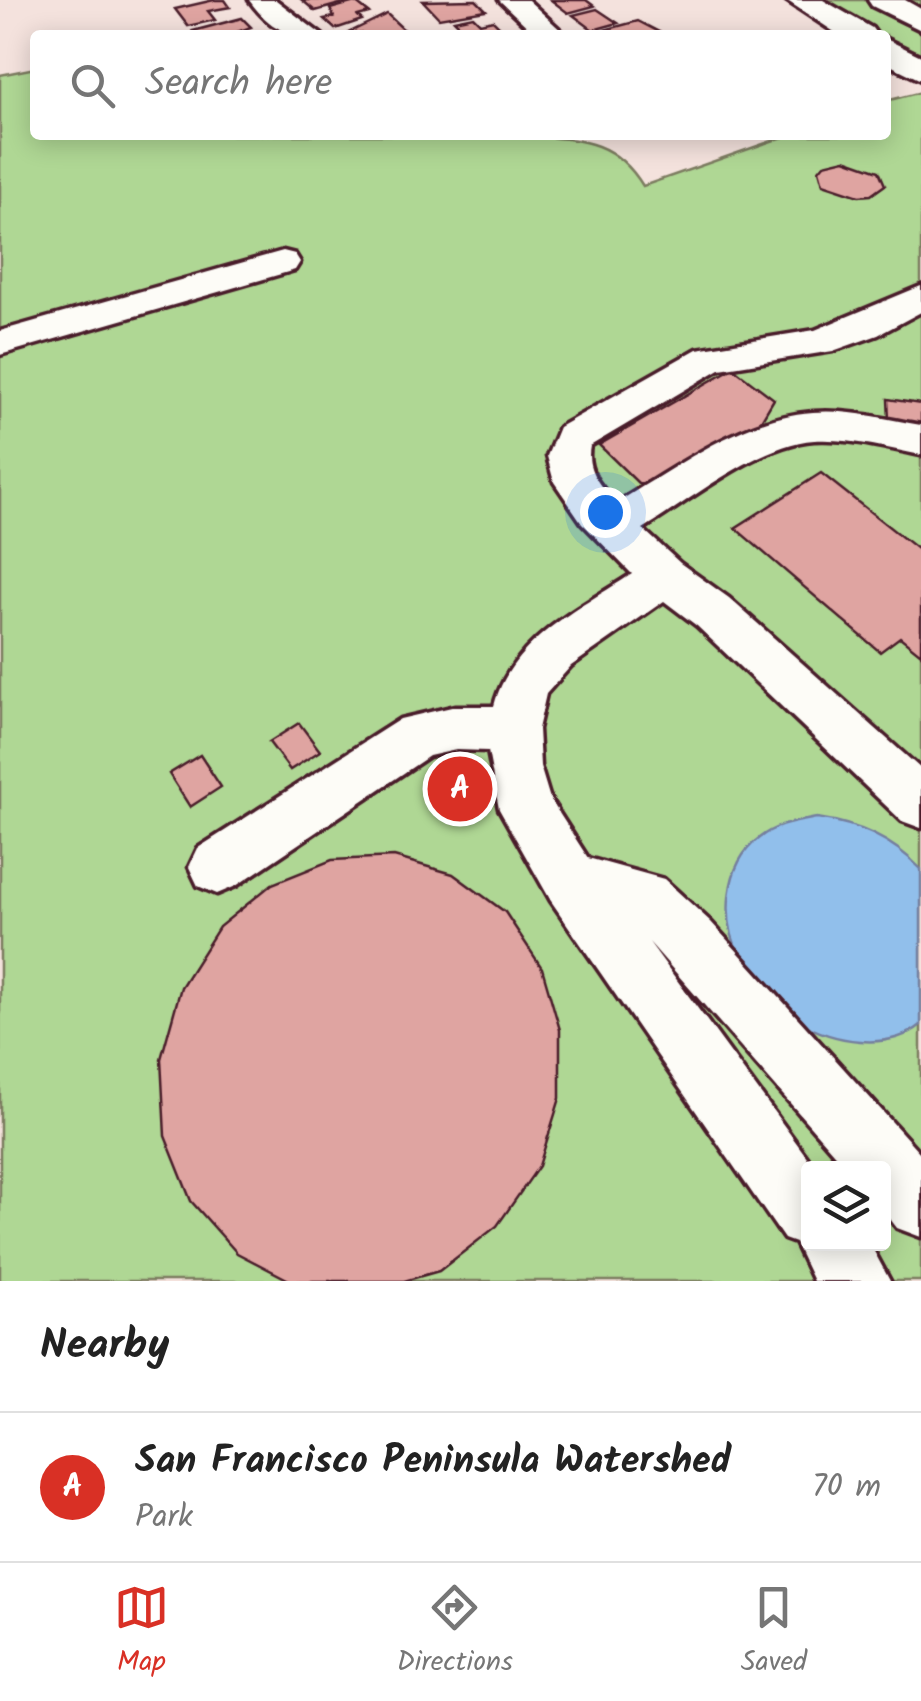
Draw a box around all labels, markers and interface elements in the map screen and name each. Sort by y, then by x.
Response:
search box [30,30,891,140]
text: Search here [145,55,332,115]
icon: search [65,58,120,113]
your location [580,487,631,538]
pin: A [428,752,492,826]
map controls [801,1161,891,1251]
button: layers [801,1161,891,1251]
text: Nearby [40,1313,169,1380]
text: San Francisco Peninsula Watershed [135,1432,731,1492]
text: A [62,1462,83,1513]
text: 70 m [812,1462,881,1513]
text: Park [135,1492,193,1543]
tab: Map [114,1580,169,1685]
tab: Directions [397,1580,513,1685]
tab: Saved [741,1580,807,1685]

